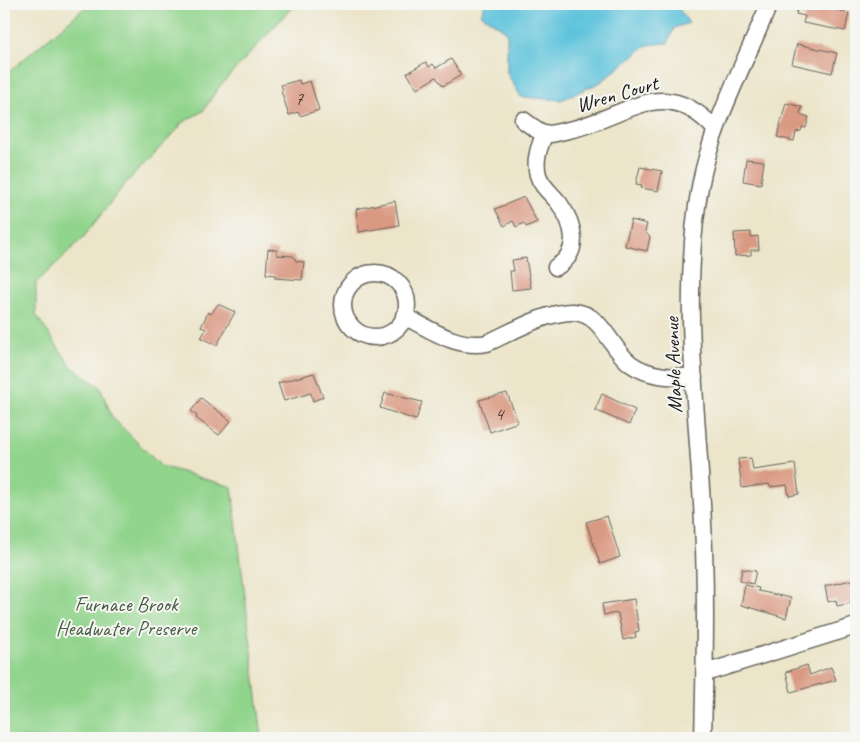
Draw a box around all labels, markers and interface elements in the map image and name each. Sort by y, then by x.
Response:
street label: Wren Court [573,69,663,118]
house number: 7 [295,87,305,111]
street label: Maple Avenue [658,315,688,413]
house number: 4 [495,402,506,426]
park label: Furnace Brook Headwater Preserve [56,591,198,641]

